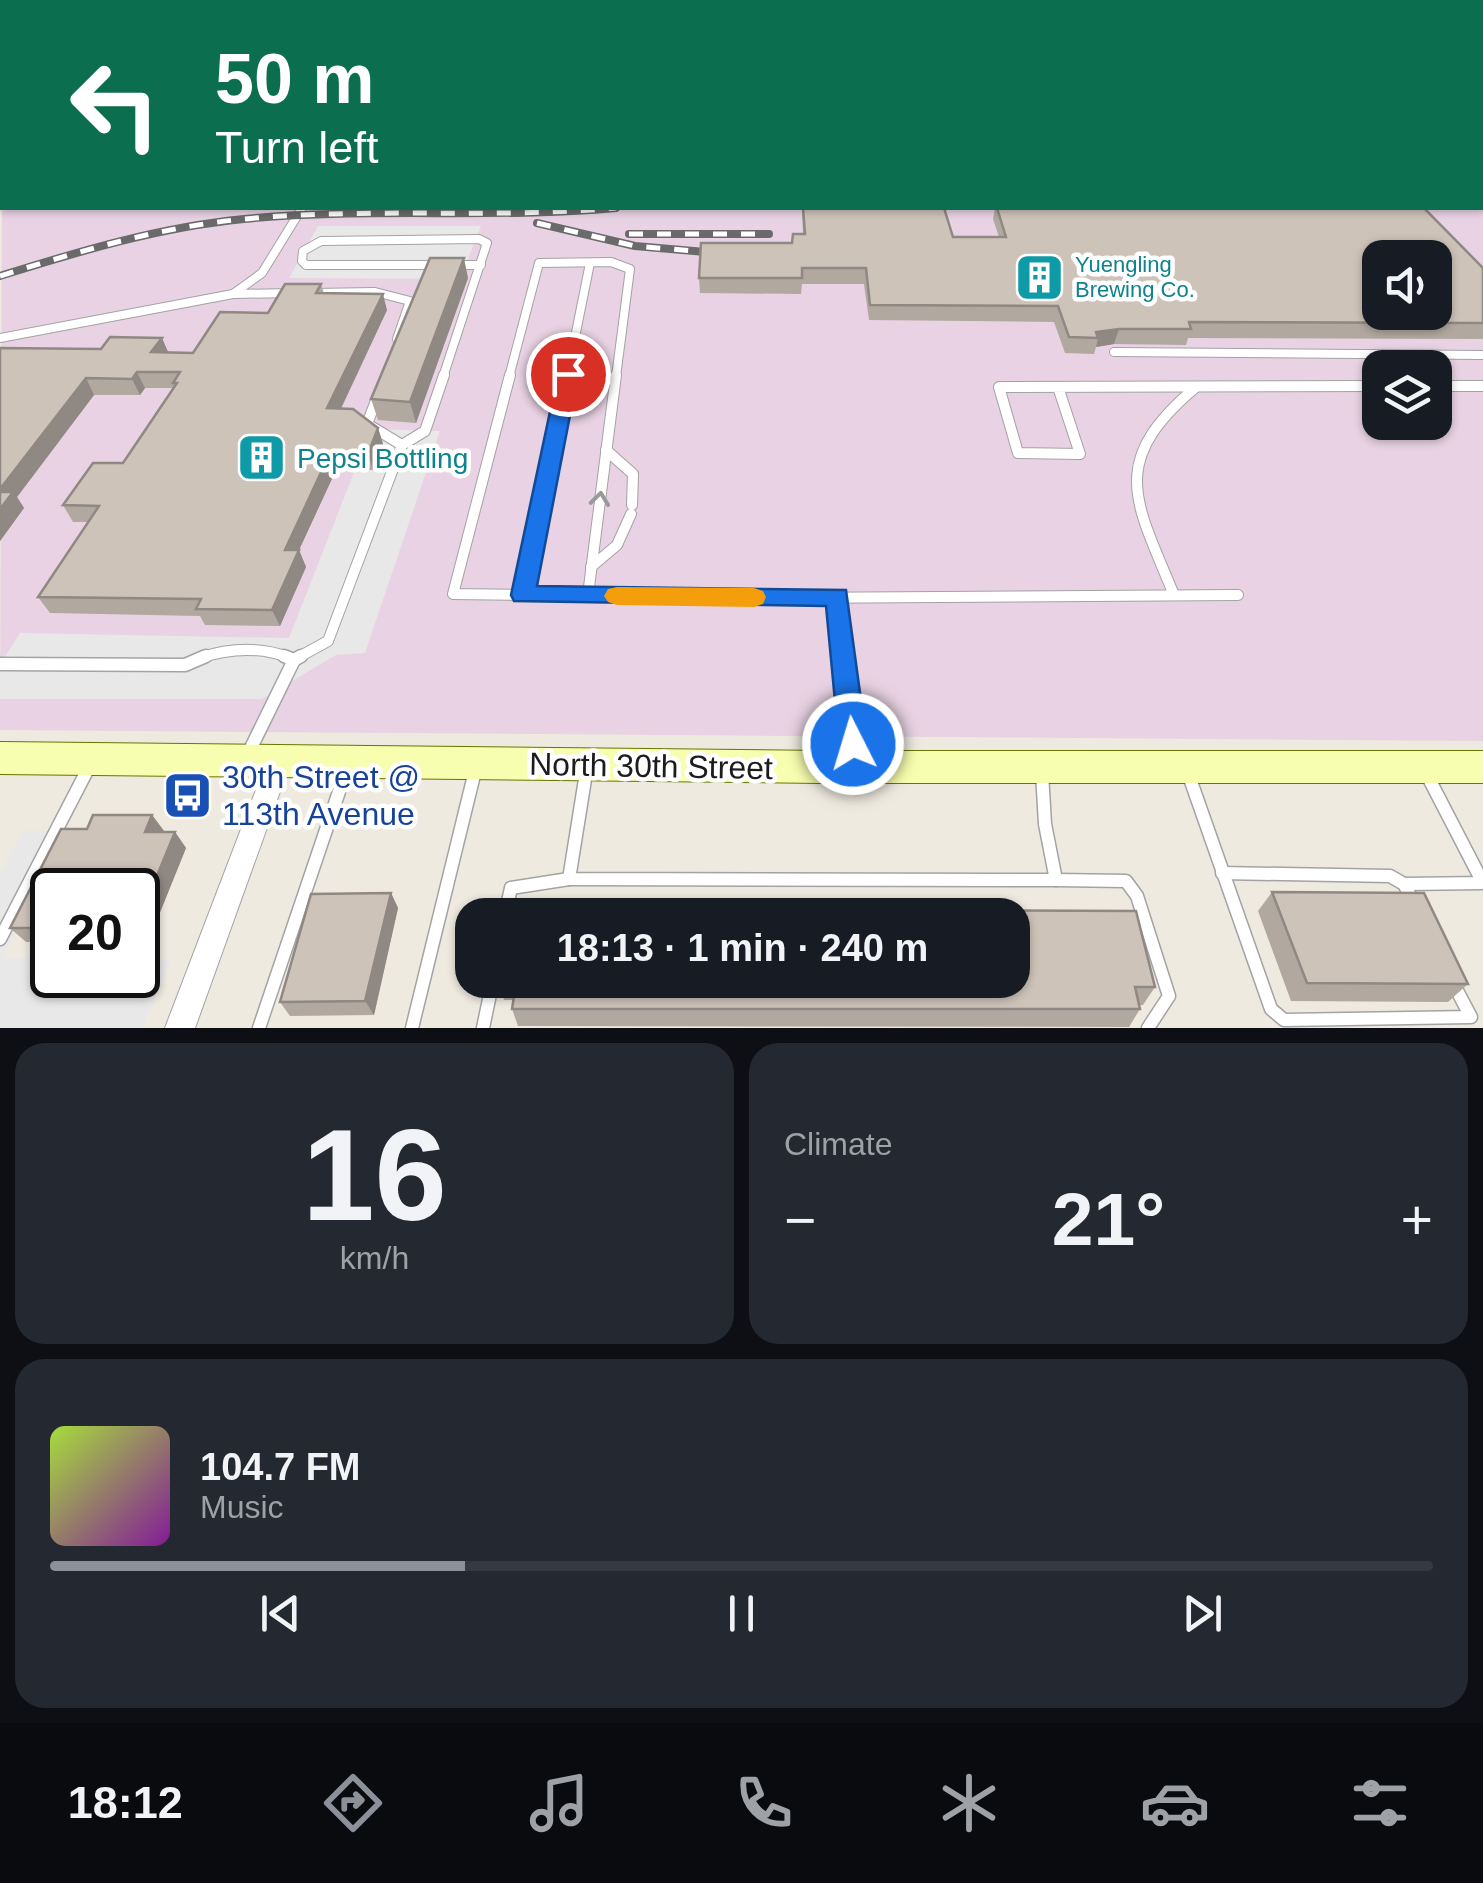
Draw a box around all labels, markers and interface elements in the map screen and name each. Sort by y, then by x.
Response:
icon: left [50,40,180,170]
text: 50 m [215,40,375,118]
text: Turn left [215,122,378,173]
map controls [1362,240,1452,440]
button: sound [1362,240,1452,330]
building icon: Yuengling Brewing Co. [1014,251,1066,303]
place label: Yuengling Brewing Co. [1075,252,1195,302]
pin [526,332,611,417]
icon: arrive [541,347,596,402]
button: layers [1362,350,1452,440]
building icon: Pepsi Bottling [236,432,288,484]
place label: Pepsi Bottling [297,443,468,474]
one-way arrow [589,490,610,506]
position arrow [801,692,905,796]
street label: North 30th Street [529,746,773,786]
place label: 30th Street @ 113th Avenue [222,759,420,832]
bus stop icon: 30th Street @ 113th Avenue [161,769,213,821]
speed limit sign: 20 [30,868,160,998]
text: 18:13 · 1 min · 240 m [557,927,928,969]
text: 16 [302,1102,447,1248]
text: Climate [784,1126,892,1162]
text: 21° [1052,1177,1165,1261]
text: − [784,1189,816,1251]
text: + [1401,1189,1433,1251]
text: km/h [340,1240,409,1276]
text: 104.7 FM [200,1446,361,1488]
text: Music [200,1489,284,1525]
icon: previous [253,1586,308,1641]
icon: pause [714,1586,769,1641]
icon: next [1175,1586,1230,1641]
icon: directions [318,1768,388,1838]
icon: music [524,1768,594,1838]
icon: phone [729,1768,799,1838]
icon: climate [934,1768,1004,1838]
icon: car [1140,1768,1210,1838]
icon: filters [1345,1768,1415,1838]
text: 18:12 [68,1777,183,1828]

